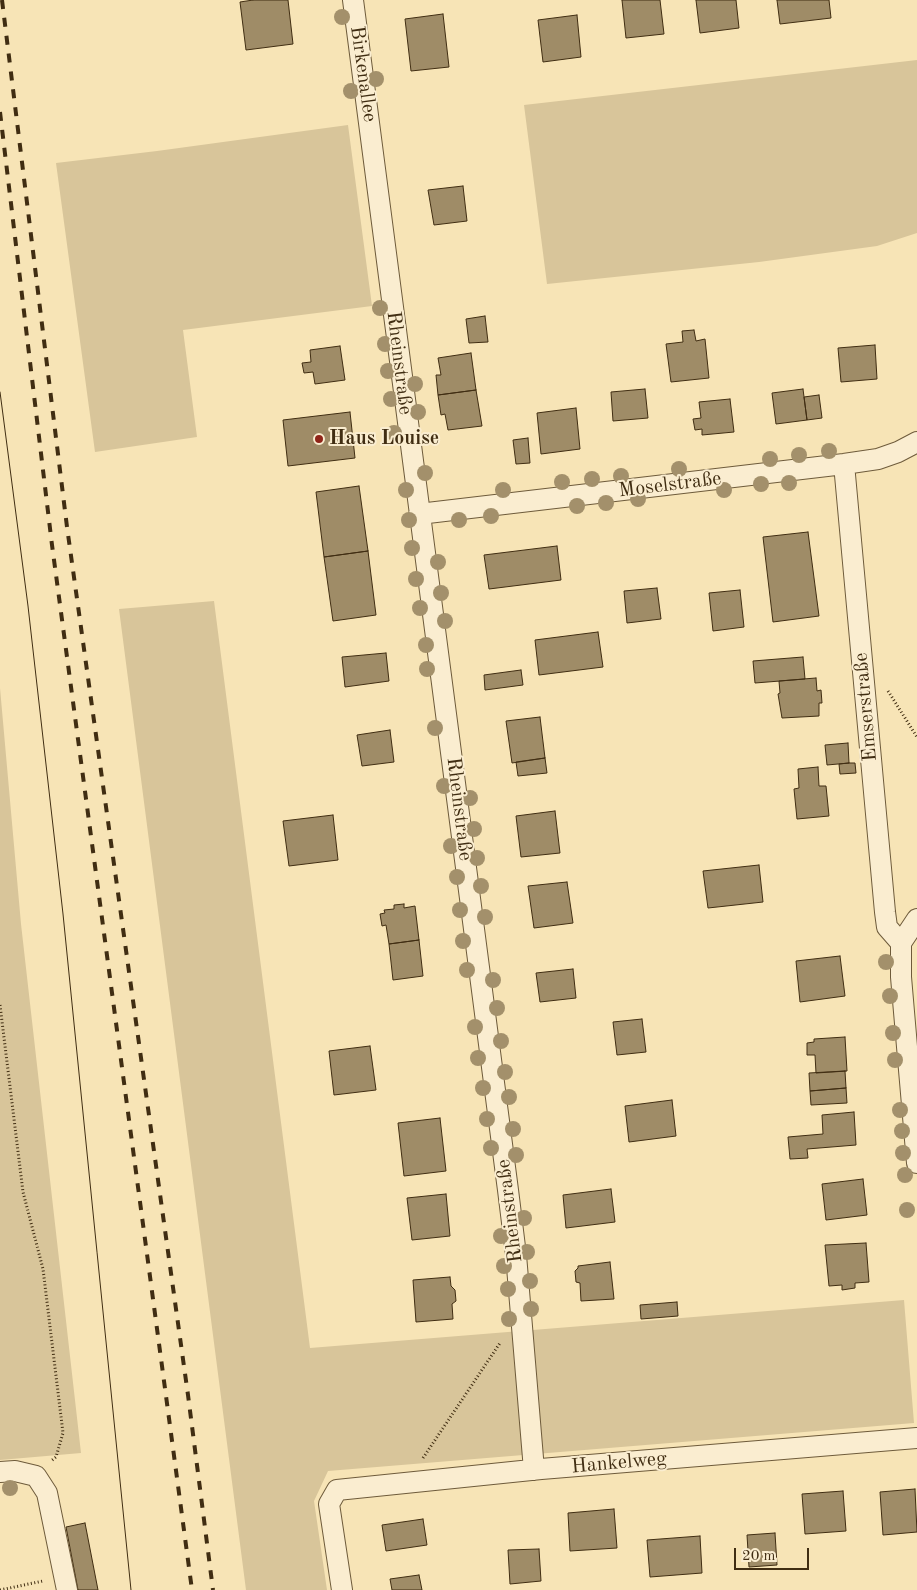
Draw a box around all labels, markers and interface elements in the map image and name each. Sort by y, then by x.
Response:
street label: Birkenallee [344,24,382,124]
street label: Rheinstraße [381,310,417,416]
place label: Haus Louise [329,427,439,451]
marker: Haus Louise [313,433,325,445]
street label: Moselstraße [617,467,723,503]
street label: Emserstraße [849,652,883,762]
street label: Rheinstraße [441,756,477,862]
street label: Rheinstraße [492,1158,528,1264]
street label: Hankelweg [570,1447,668,1479]
scale bar [737,1538,812,1570]
text: 20 m [742,1549,776,1564]

